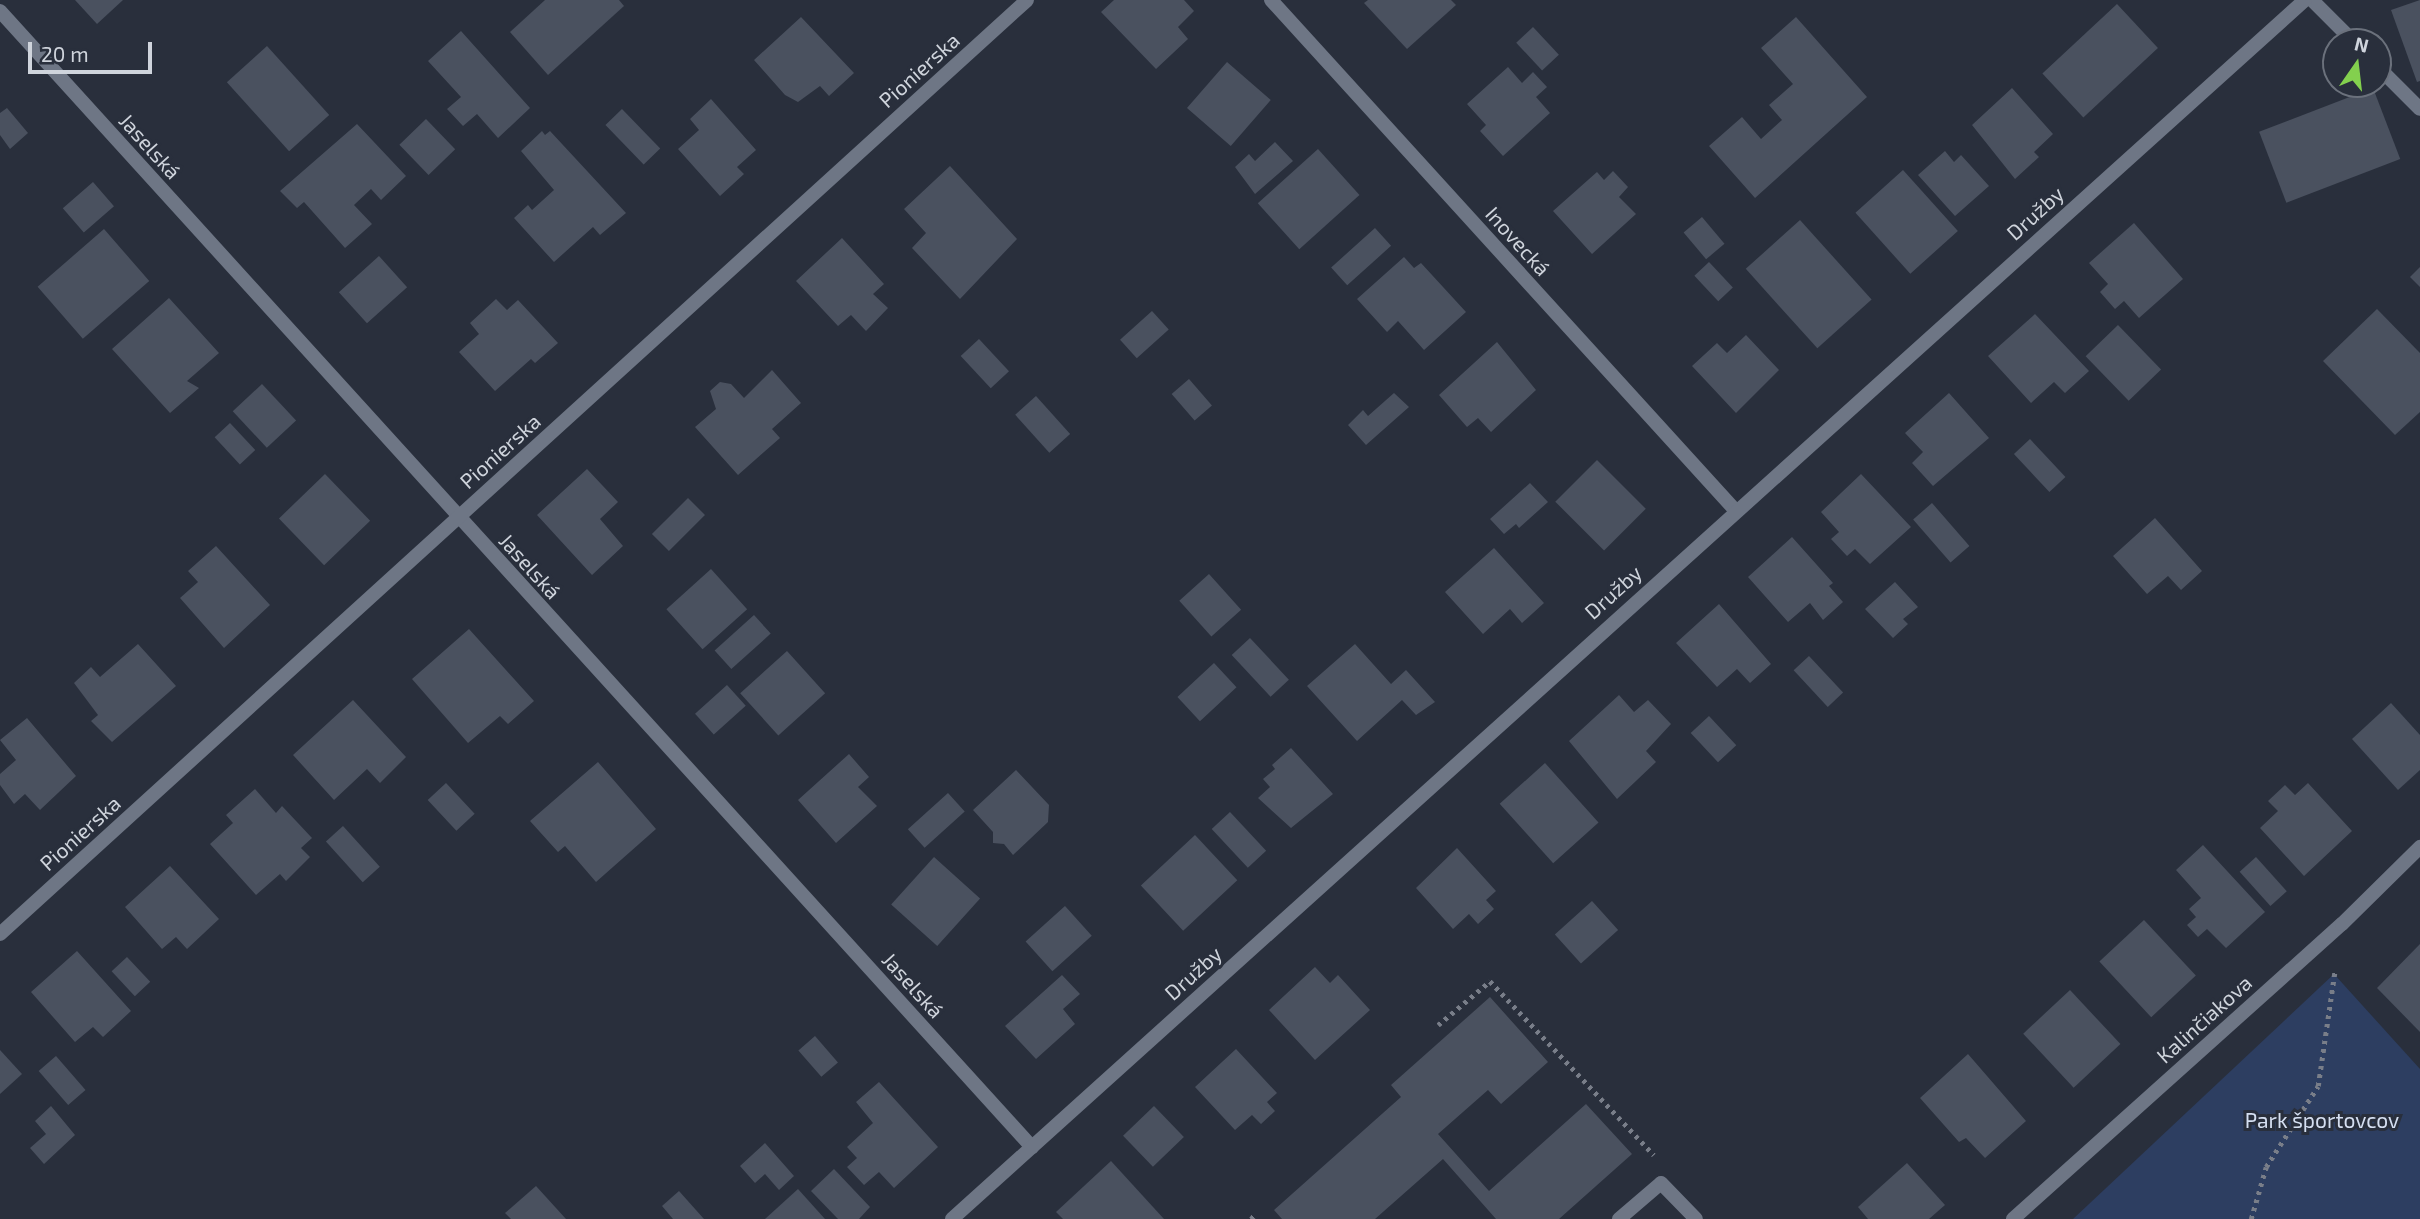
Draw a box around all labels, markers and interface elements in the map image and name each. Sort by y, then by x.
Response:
street label: Pionierska [874,27,964,113]
scale bar [32,28,156,72]
north arrow [2322,28,2392,98]
text: N [2352,31,2371,57]
text: 20 m [41,41,89,66]
street label: Jaselská [114,108,186,184]
street label: Družby [2001,181,2069,245]
street label: Inovecká [1480,201,1556,281]
street label: Pionierska [455,408,545,494]
street label: Jaselská [494,528,566,604]
street label: Družby [1579,560,1647,624]
street label: Pionierska [35,790,125,876]
street label: Družby [1159,941,1227,1005]
street label: Jaselská [877,947,949,1023]
street label: Kalinčiakova [2151,970,2257,1068]
park label: Park športovcov [2245,1107,2399,1133]

